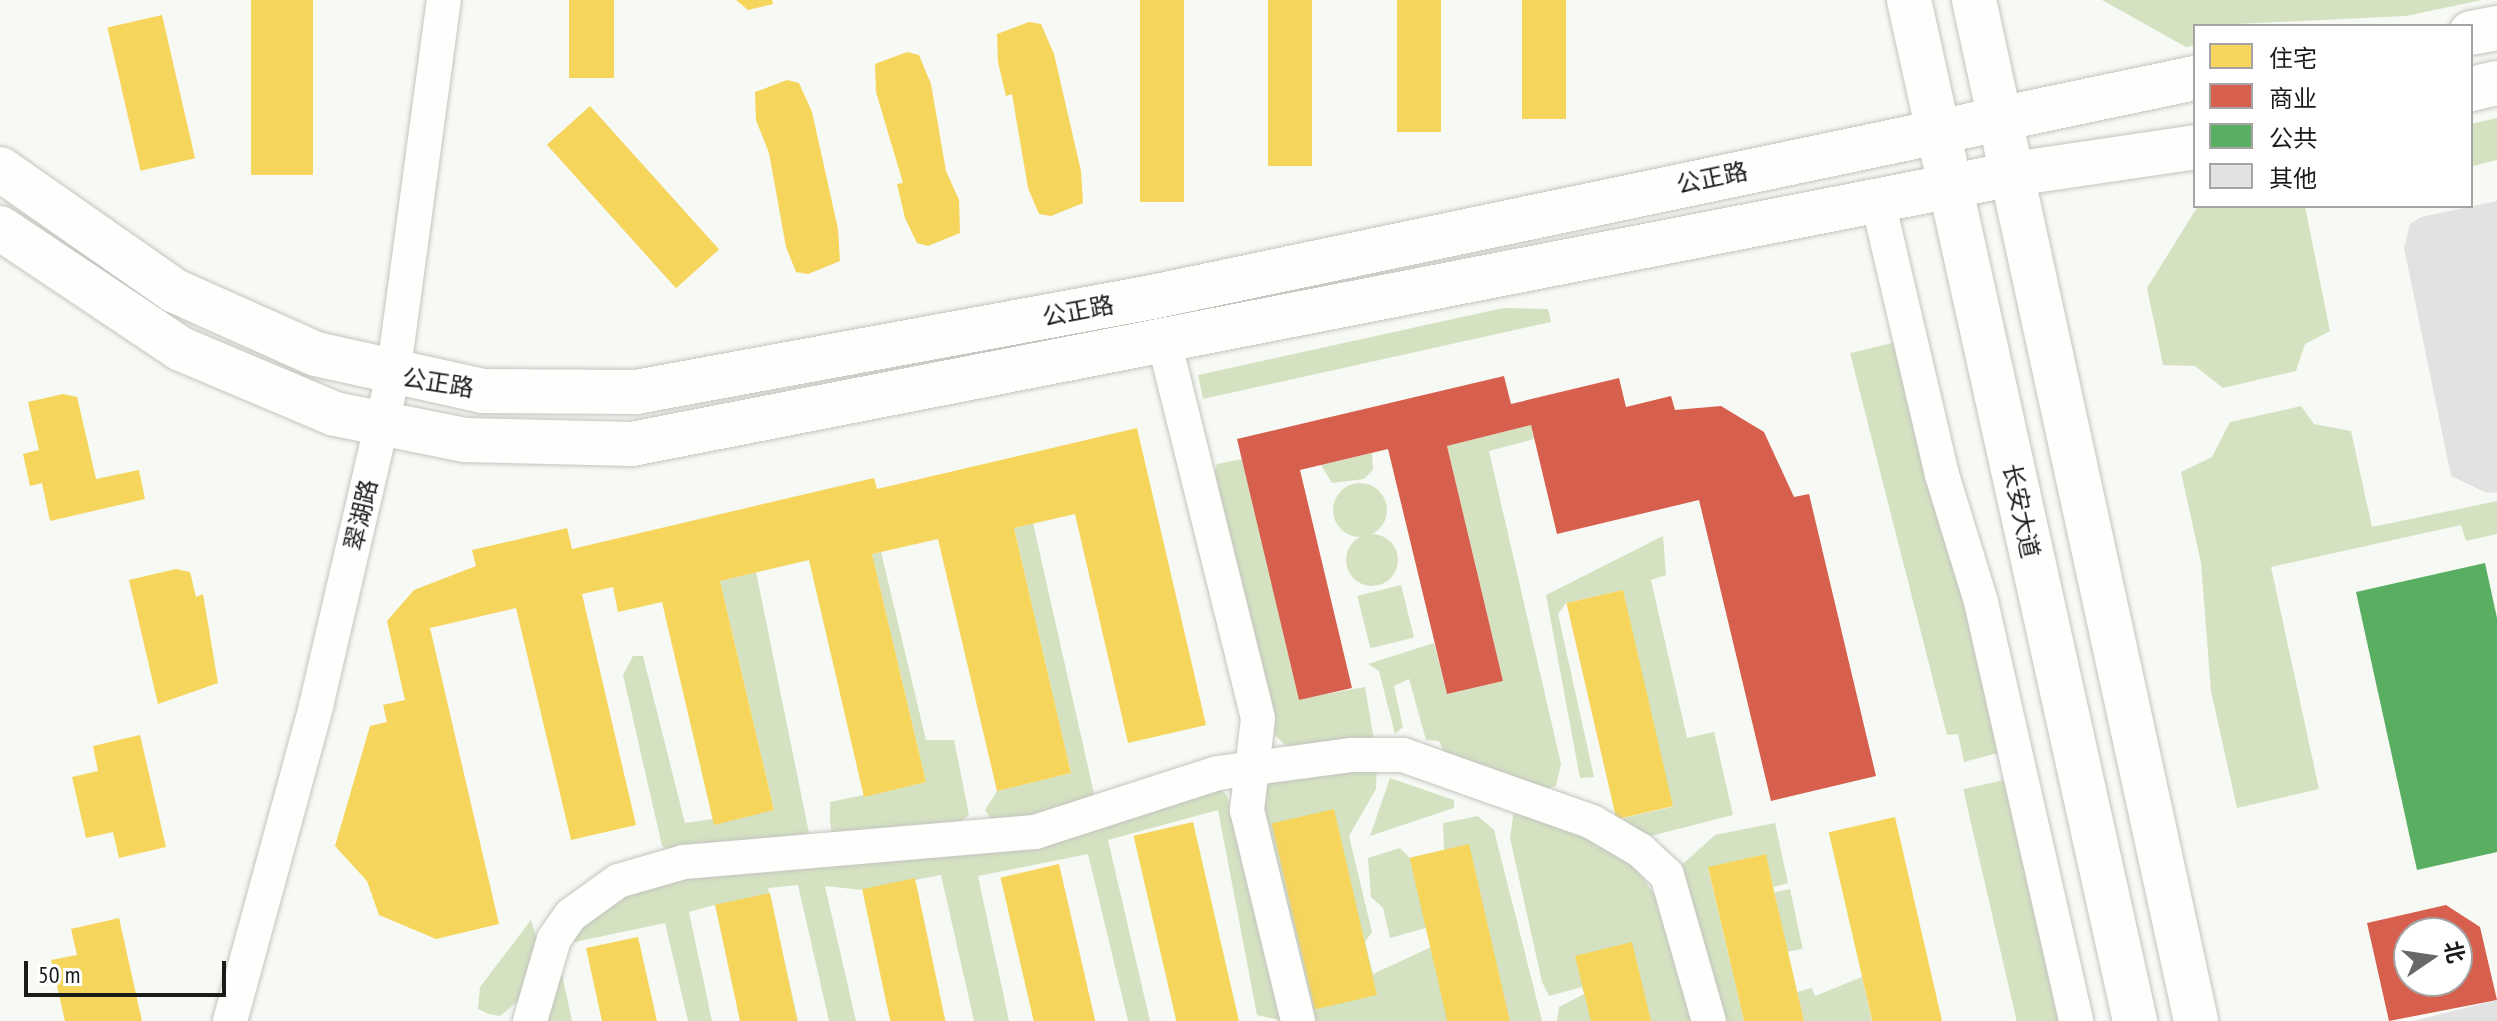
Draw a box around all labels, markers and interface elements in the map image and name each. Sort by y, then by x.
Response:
legend [2193,24,2473,208]
text: 住宅 [2269,43,2317,74]
text: 商业 [2269,83,2317,114]
text: 公共 [2269,123,2317,154]
street label: 公正路 [1674,156,1750,200]
text: 其他 [2269,163,2317,194]
street label: 公正路 [1040,290,1116,332]
street label: 公正路 [400,363,476,403]
street label: 长安大道 [1997,461,2045,561]
street label: 翠湖路 [339,477,383,553]
north arrow [2393,917,2473,997]
text: 北 [2438,938,2471,966]
scale bar [28,945,230,995]
text: 50 m [38,959,80,990]

